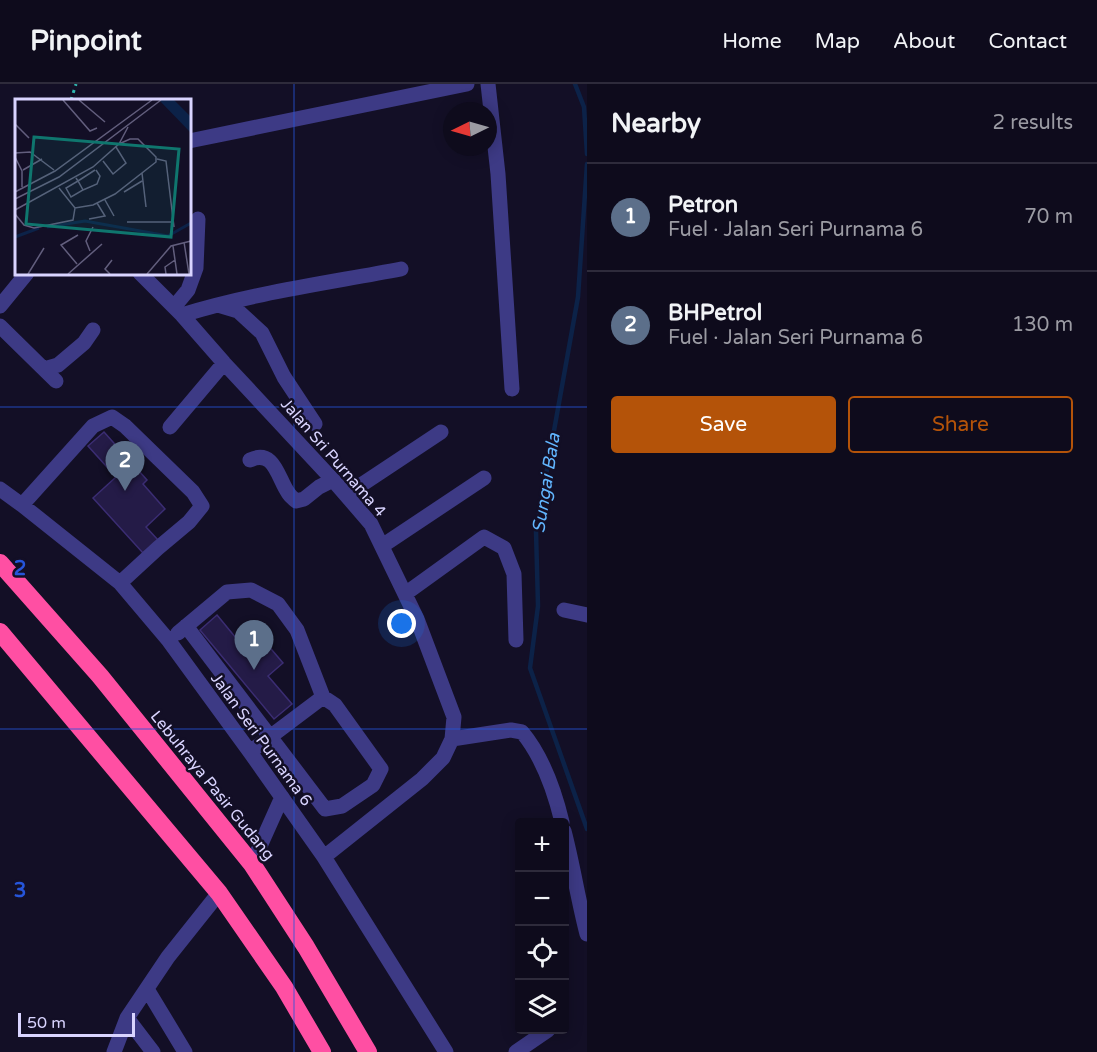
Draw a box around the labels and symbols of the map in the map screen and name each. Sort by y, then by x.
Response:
inset map [15,99,190,274]
north arrow [443,102,497,156]
street label: Jalan Sri Purnama 4 [276,394,390,521]
water label: Sungai Bala [527,431,565,534]
pin: 2 [106,442,144,491]
text: 2 [14,557,26,581]
your location [387,609,416,638]
pin: 1 [234,620,274,670]
street label: Jalan Seri Purnama 6 [206,669,316,810]
street label: Lebuhraya Pasir Gudang [146,707,279,864]
text: 3 [14,879,26,903]
scale bar [18,1010,135,1038]

